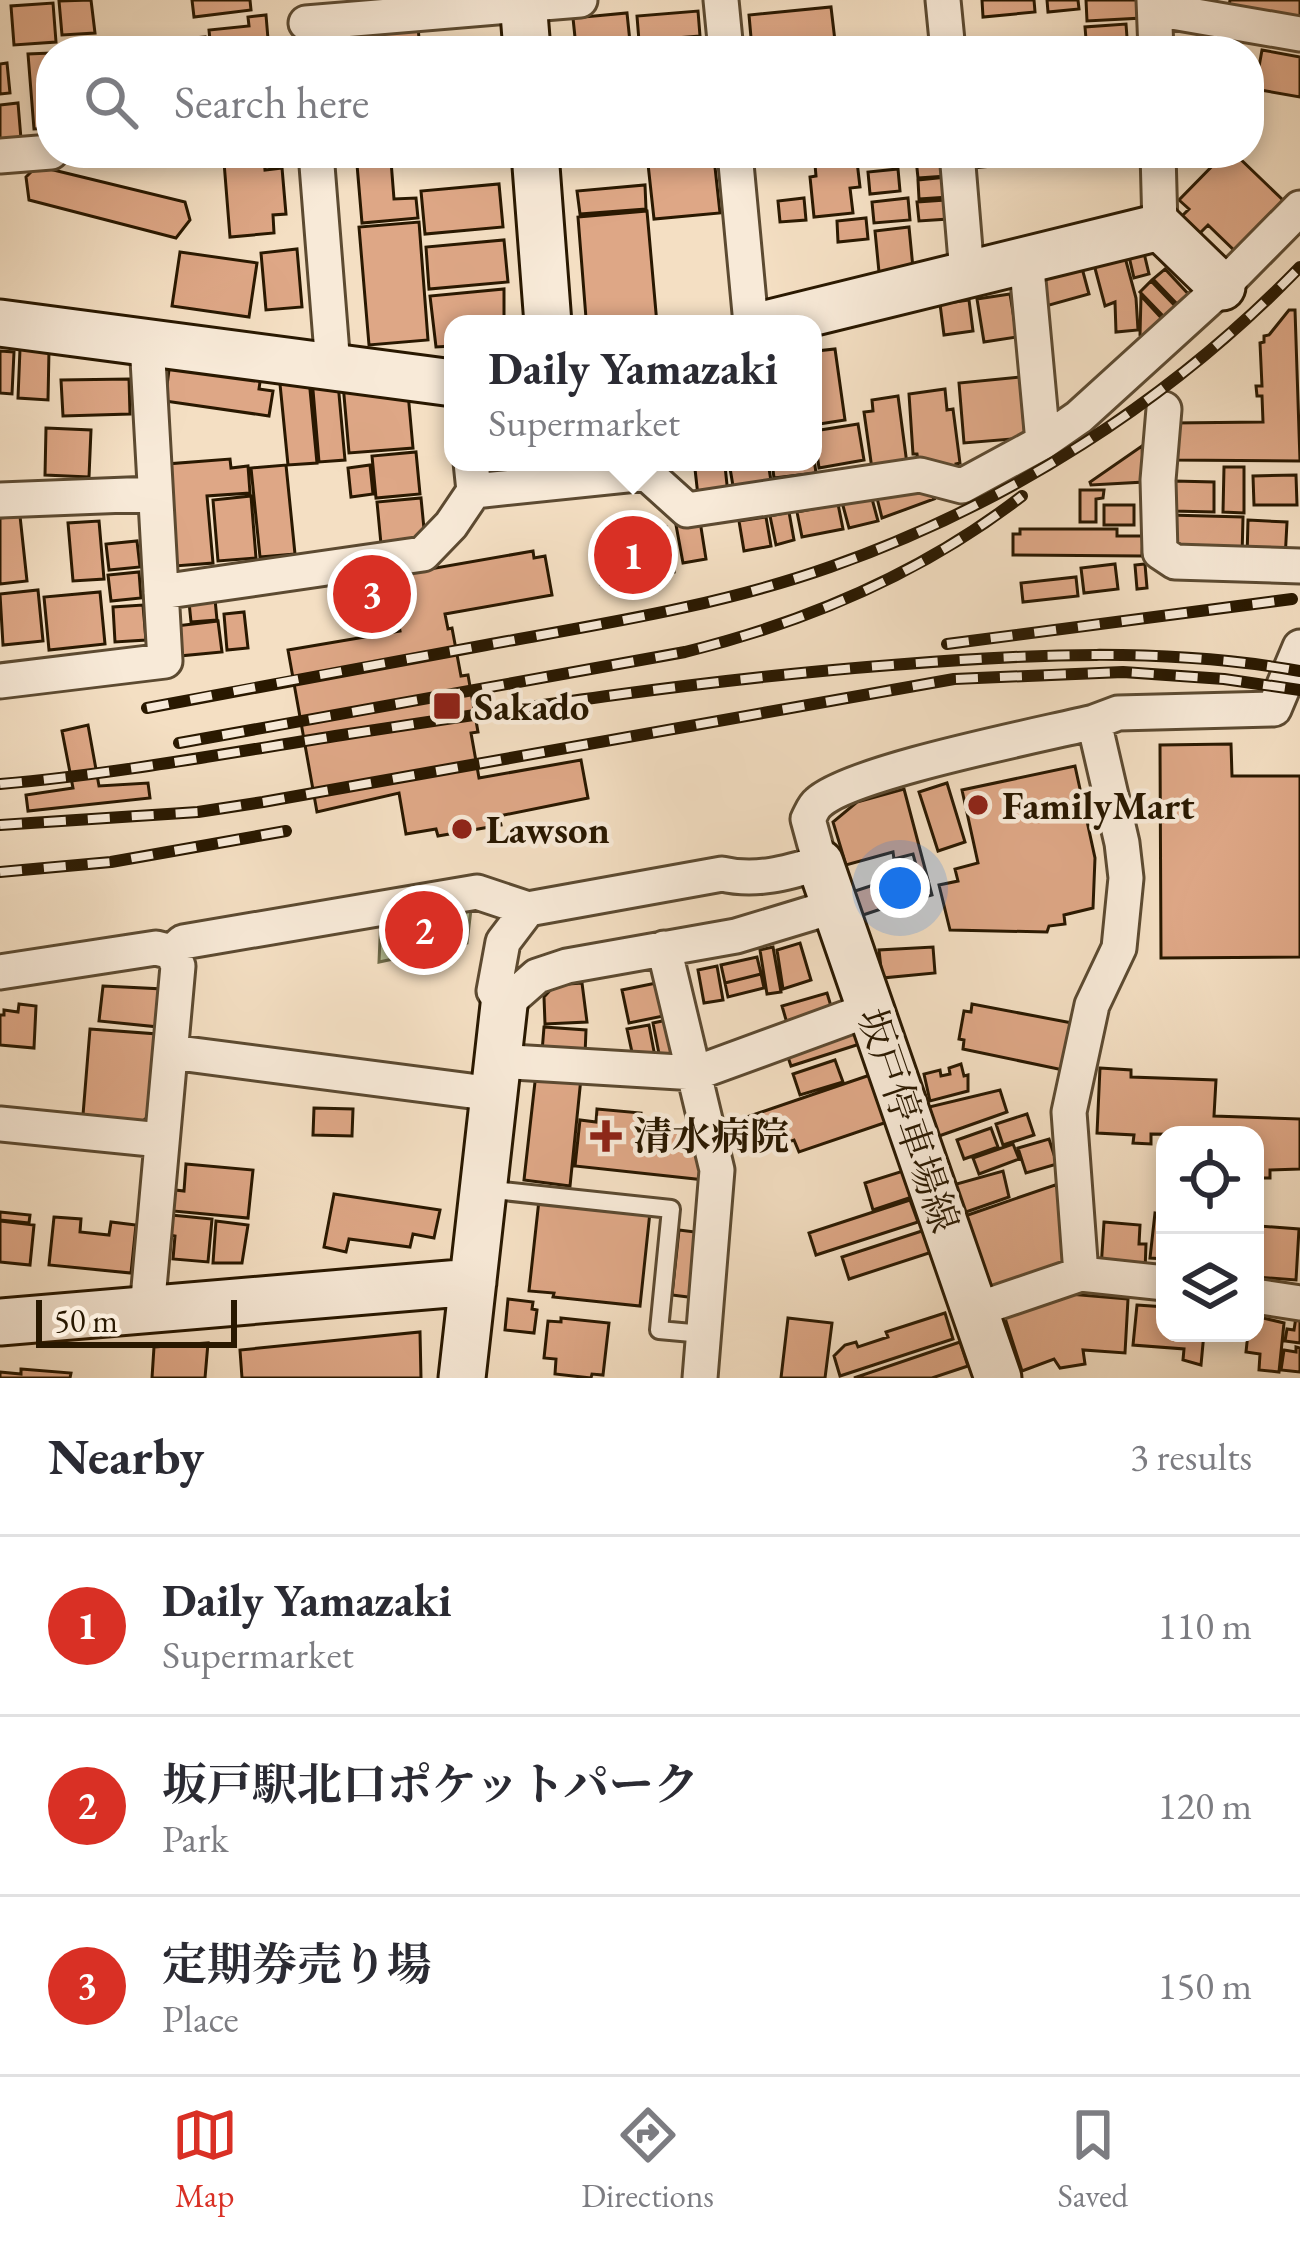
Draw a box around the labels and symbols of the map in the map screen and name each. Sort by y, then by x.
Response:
pin: 1 [594,510,672,600]
pin: 3 [333,549,411,639]
place label: Sakado [474,681,589,732]
marker: Sakado [431,690,463,722]
place label: FamilyMart [1002,780,1195,831]
marker: FamilyMart [965,792,991,818]
place label: Lawson [486,804,610,855]
marker: Lawson [449,816,475,842]
your location [870,858,930,918]
pin: 2 [385,885,463,975]
street label: 坂戸停車場線 [846,1001,971,1239]
place label: 清水病院 [633,1111,789,1162]
marker: 清水病院 [590,1120,622,1152]
scale bar [36,1294,237,1347]

